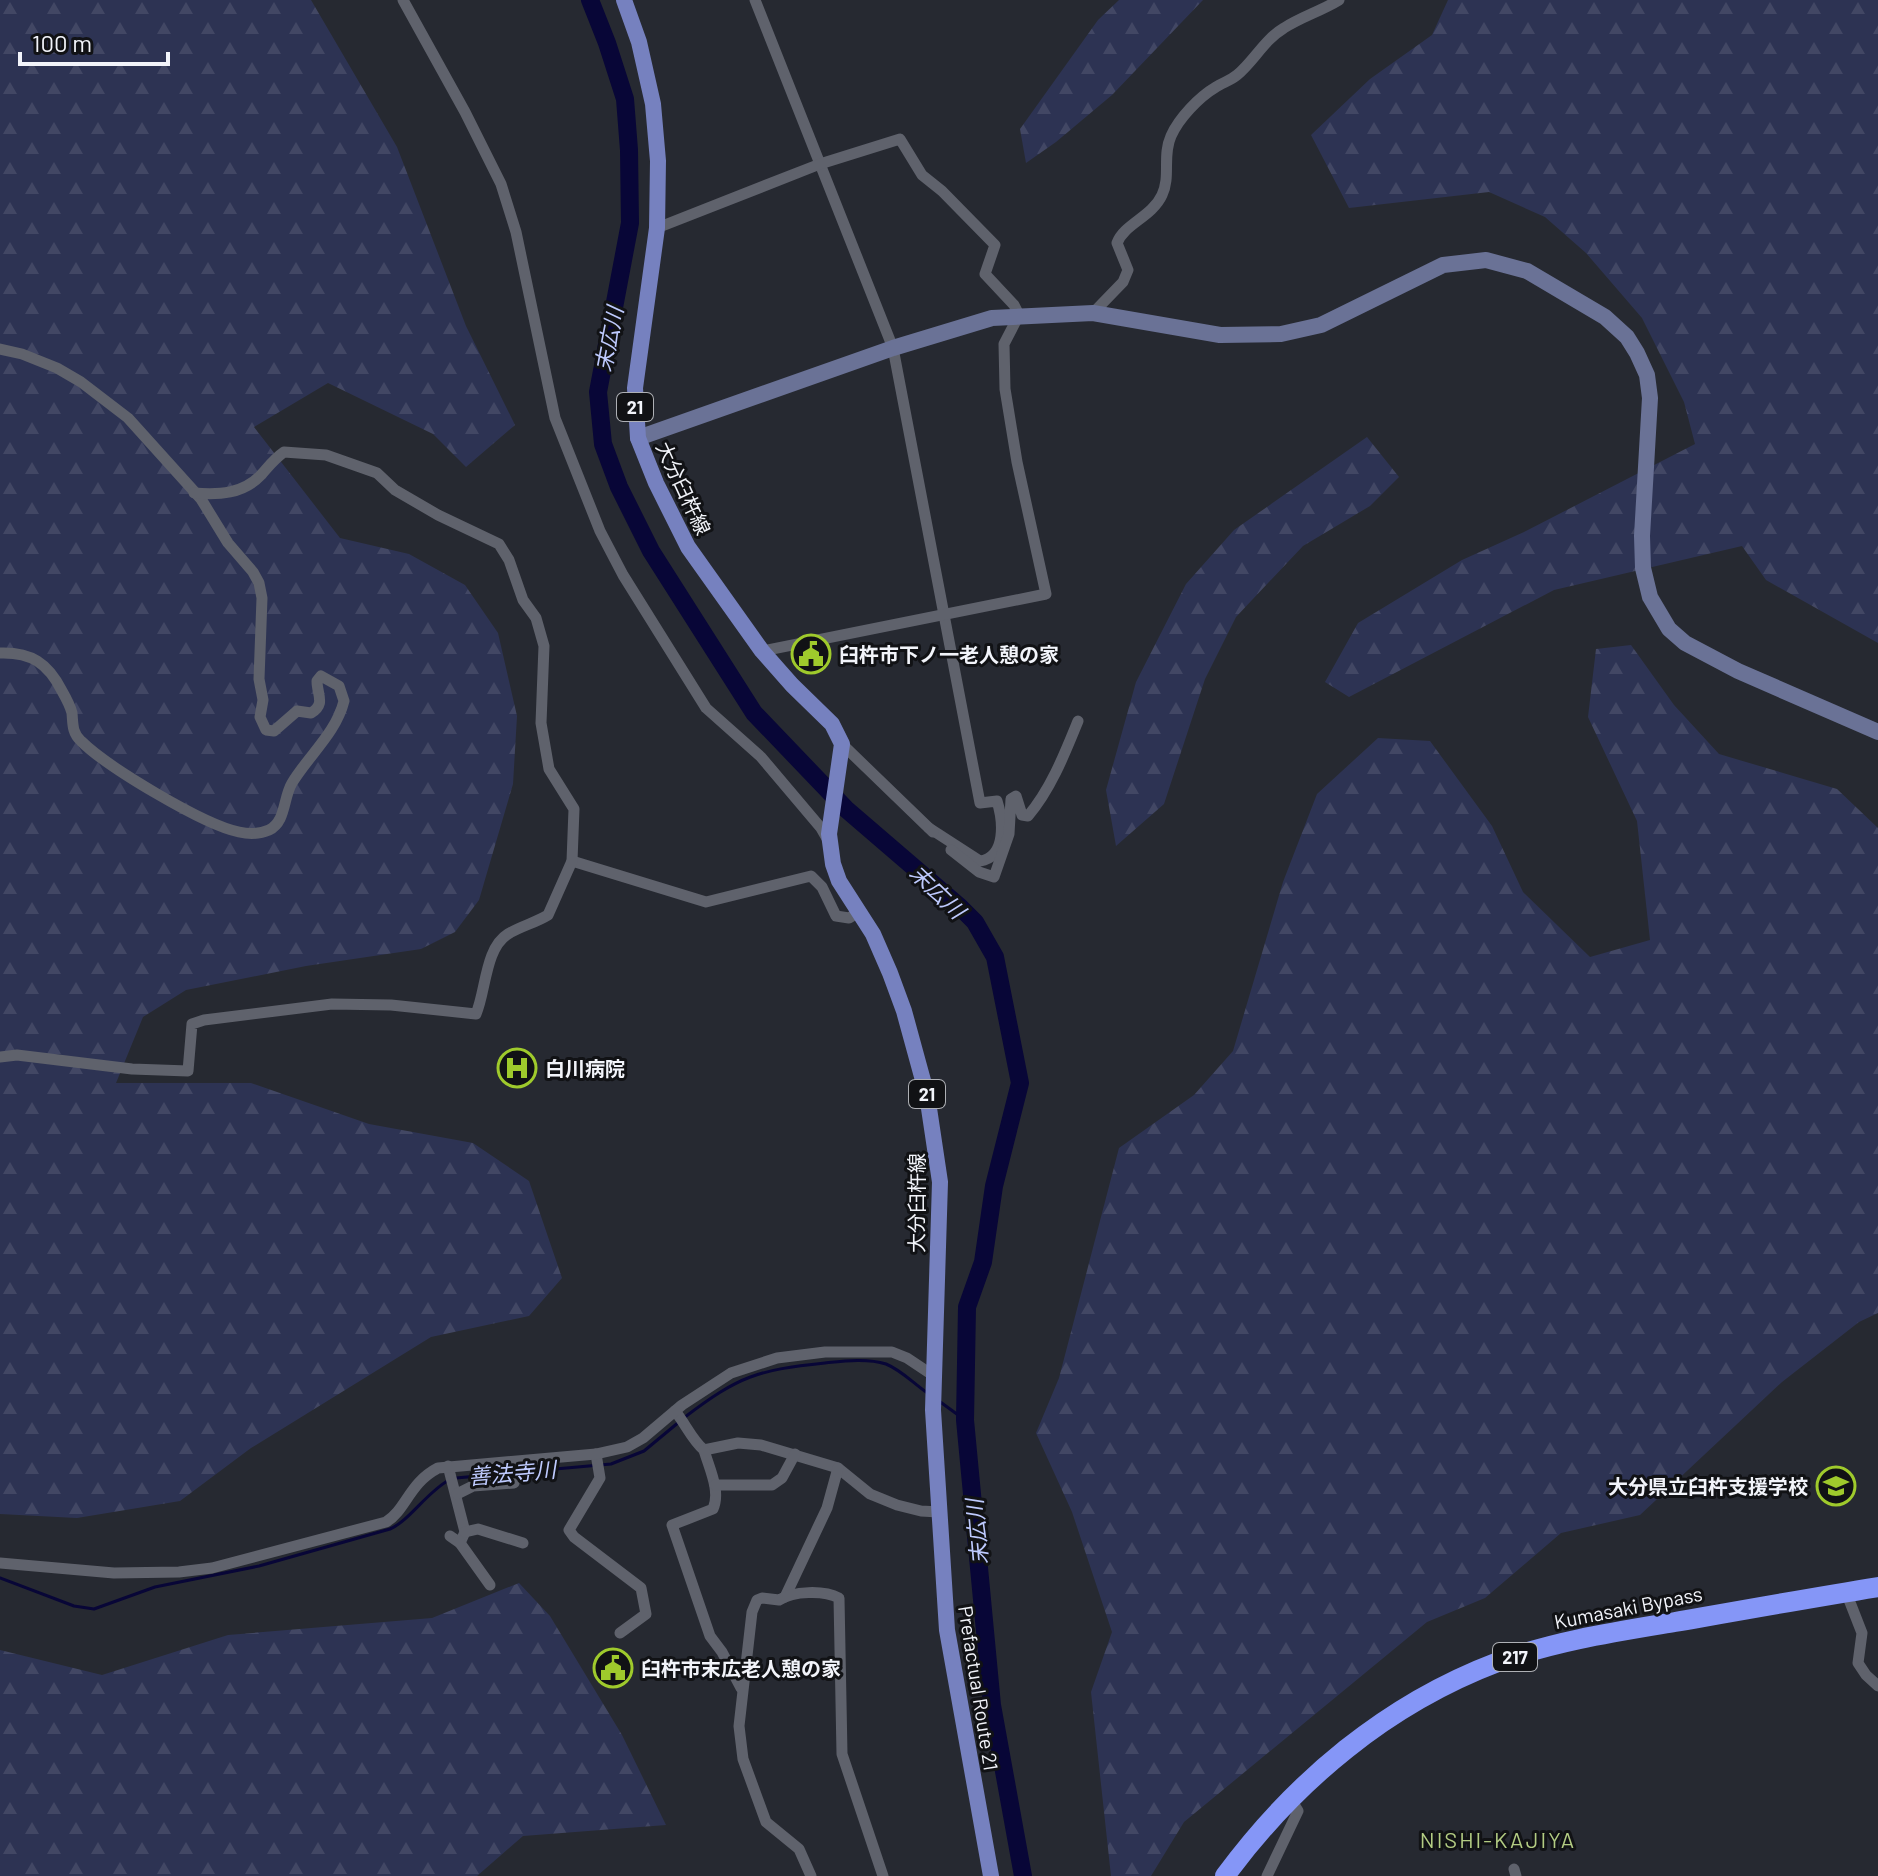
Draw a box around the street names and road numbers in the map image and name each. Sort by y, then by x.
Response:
road number: 21 [617,393,653,421]
street label: 大分臼杵線 [652,438,716,538]
road number: 21 [909,1080,945,1108]
street label: 大分臼杵線 [904,1153,928,1253]
street label: Kumasaki Bypass [1552,1581,1704,1633]
street label: Prefactual Route 21 [954,1604,1004,1772]
road number: 217 [1493,1643,1537,1671]

